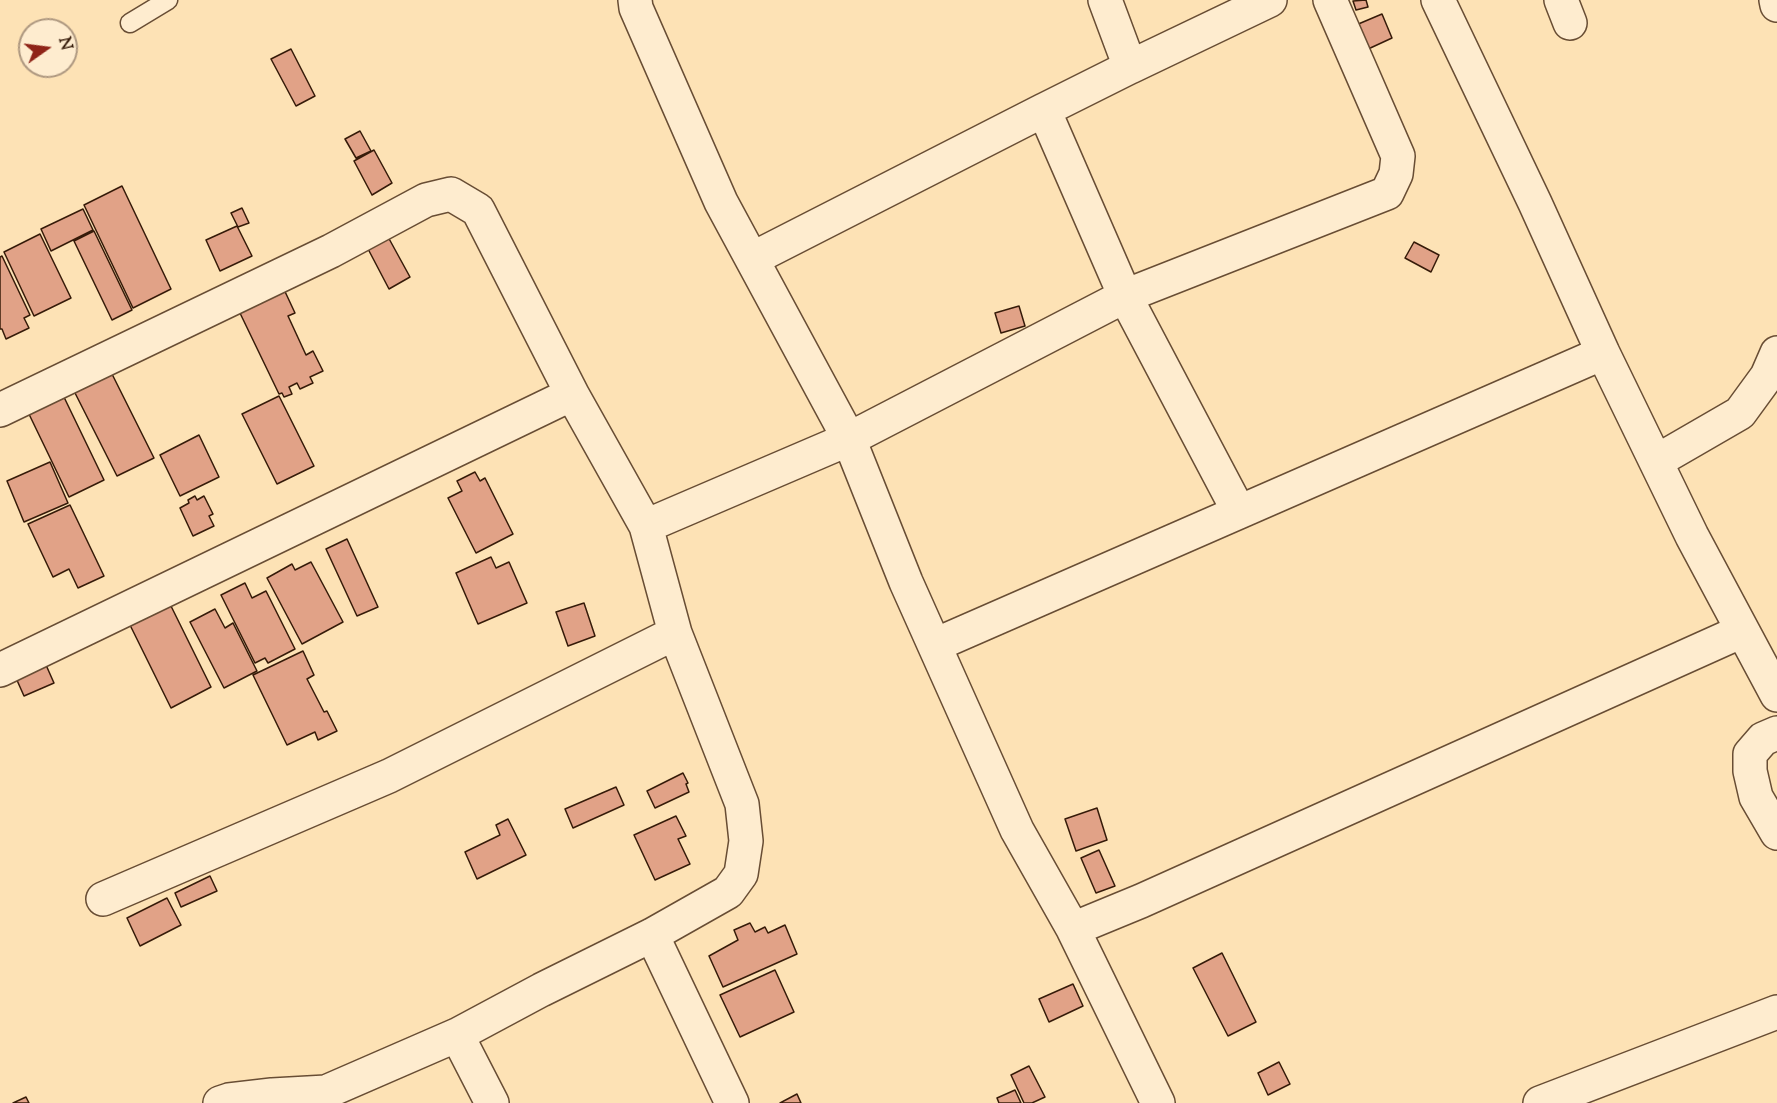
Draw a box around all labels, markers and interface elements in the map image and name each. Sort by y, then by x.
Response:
north arrow [18,18,78,78]
text: N [51,35,77,53]

